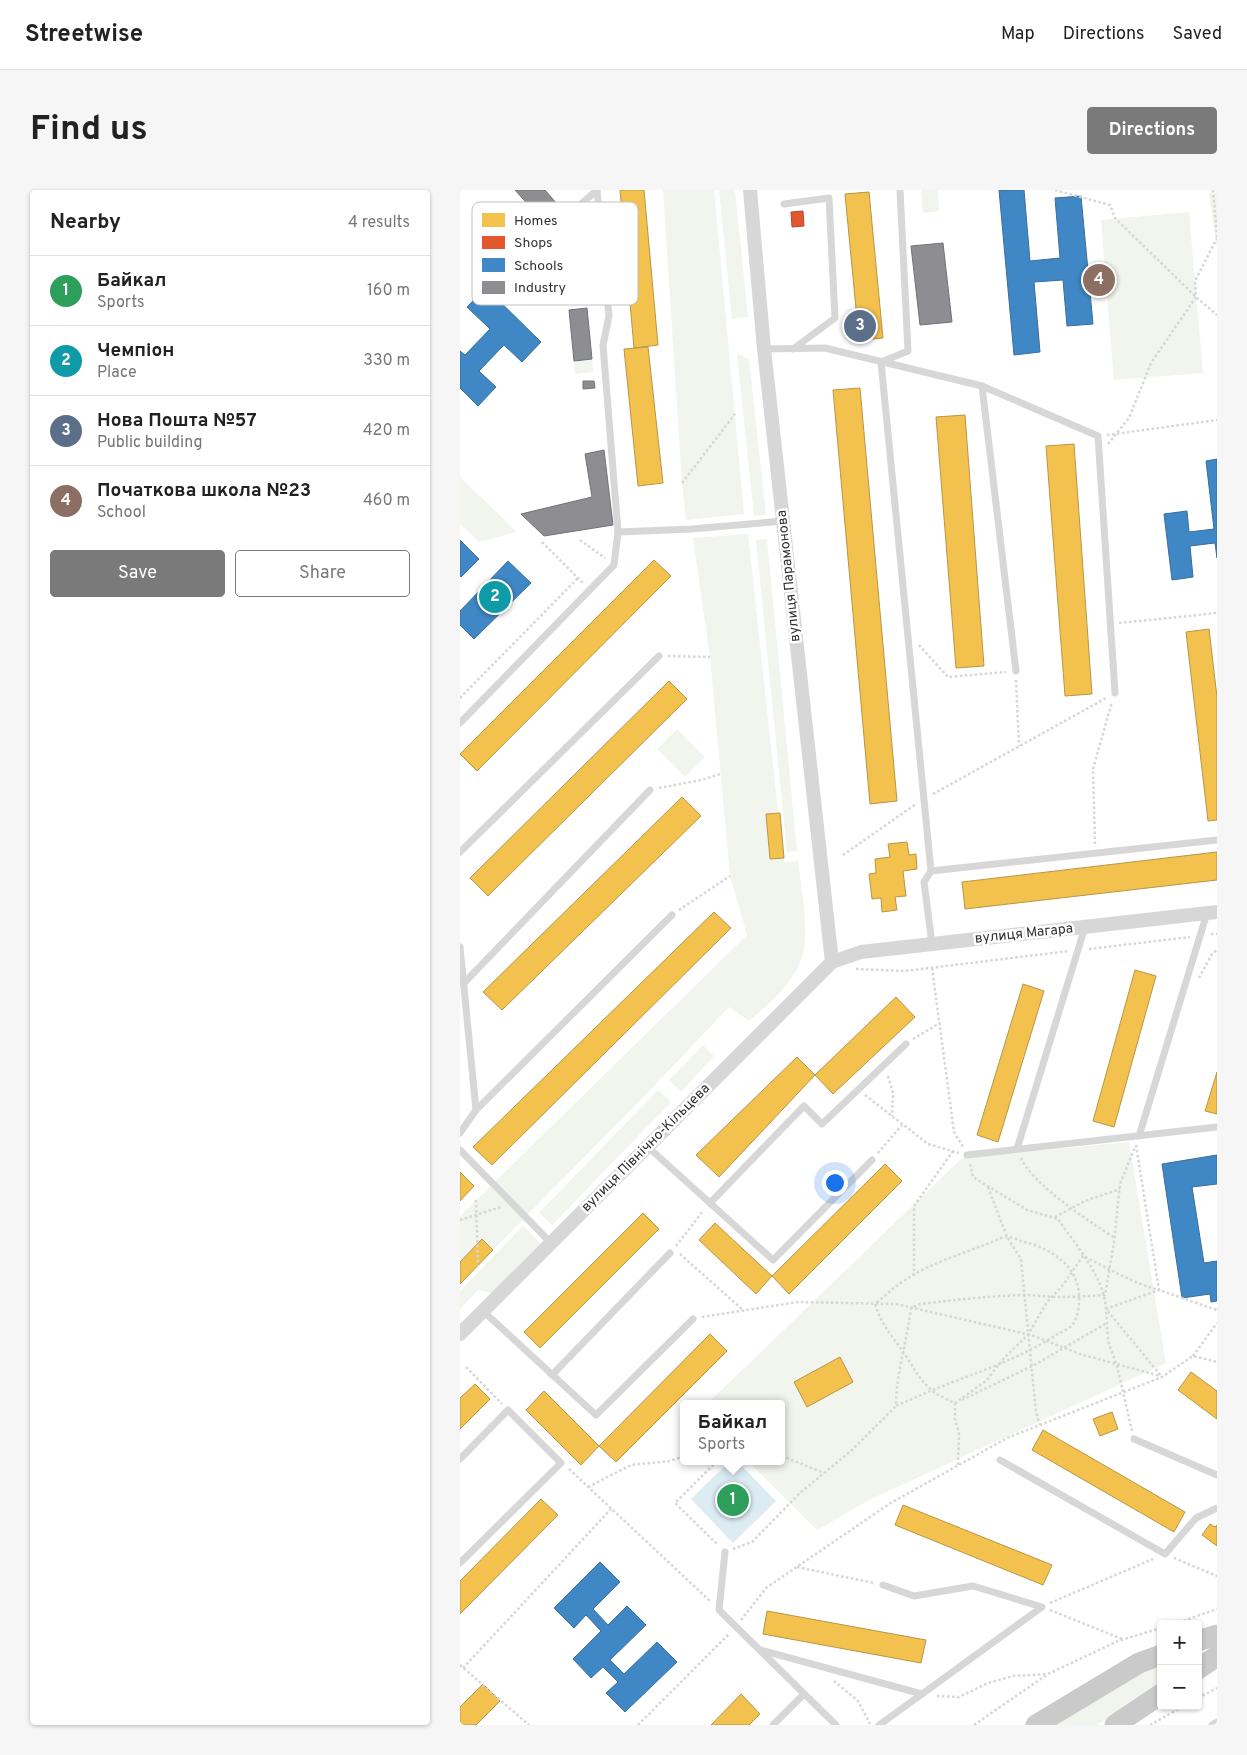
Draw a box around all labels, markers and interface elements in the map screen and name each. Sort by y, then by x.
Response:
text: Streetwise [25,20,143,50]
text: Map [1001,23,1035,46]
text: Directions [1063,23,1145,46]
text: Saved [1173,23,1222,46]
button: Directions [1087,107,1217,154]
text: Find us [30,108,148,152]
legend [472,202,638,305]
text: Nearby [50,209,121,236]
text: 4 results [348,213,410,233]
text: Homes [514,213,558,230]
text: Shops [514,235,553,252]
text: Schools [514,258,563,275]
pin: 4 [1083,261,1115,299]
text: Байкал [97,269,167,293]
text: Industry [514,280,566,297]
text: 1 [63,281,69,301]
text: 160 m [367,281,410,301]
text: Sports [97,293,145,313]
pin: 3 [844,307,876,345]
text: Чемпіон [97,339,174,363]
text: 2 [61,351,71,371]
text: 330 m [363,351,410,371]
text: Place [97,363,137,383]
text: Нова Пошта №57 [97,409,257,433]
text: 3 [61,421,71,441]
text: 420 m [363,421,410,441]
text: Public building [97,433,202,453]
text: Початкова школа №23 [97,479,311,503]
text: 4 [61,491,71,511]
text: 460 m [363,491,410,511]
text: School [97,503,146,523]
street label: вулиця Парамонова [774,509,804,643]
button: Save [50,550,225,597]
button: Share [235,550,410,597]
pin: 2 [479,578,511,616]
street label: вулиця Магара [974,920,1074,948]
street label: вулиця Північно-Кільцева [578,1080,714,1216]
your location [822,1170,848,1196]
popup [680,1400,785,1465]
text: Байкал [698,1411,767,1435]
text: Sports [698,1435,745,1455]
pin: 1 [717,1481,749,1519]
map controls [1157,1620,1202,1710]
button: + [1157,1620,1202,1665]
button: − [1157,1665,1202,1710]

